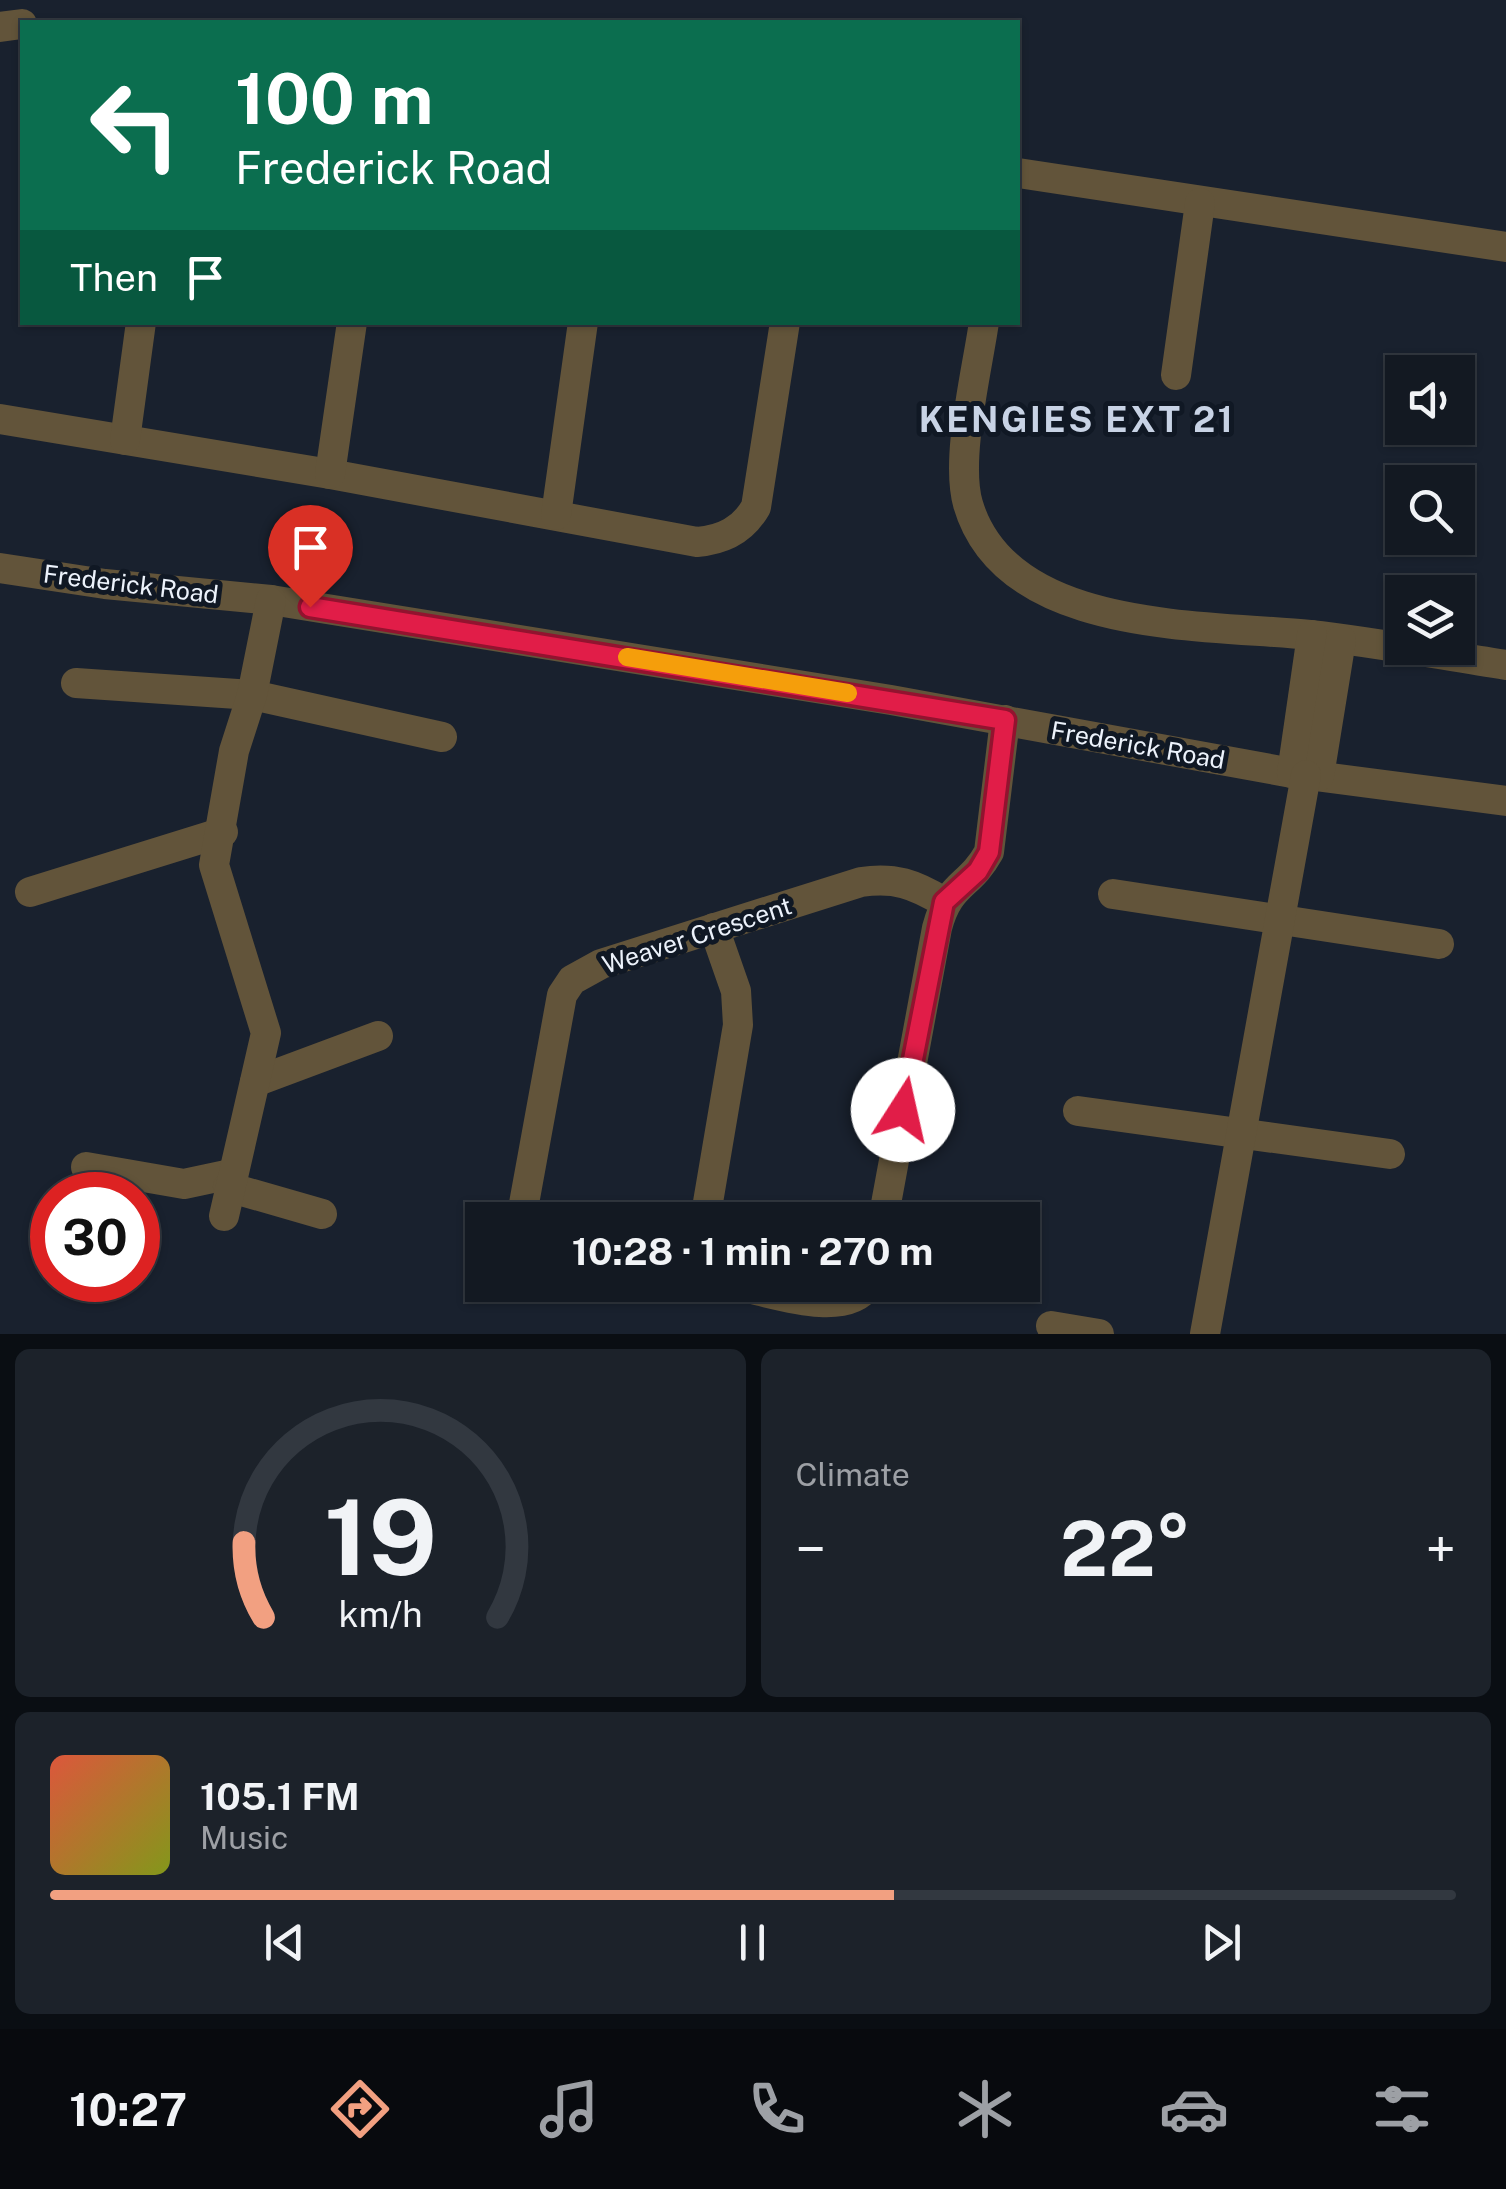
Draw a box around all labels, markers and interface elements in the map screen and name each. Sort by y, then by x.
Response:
text: 100 m [235,57,433,140]
icon: left [70,60,200,190]
text: Frederick Road [235,141,552,194]
icon: arrive [178,250,233,305]
text: Then [70,255,158,300]
map controls [1385,355,1475,665]
button: sound [1385,355,1475,445]
district label: KENGIES EXT 21 [919,399,1235,440]
button: search [1385,465,1475,555]
pin [268,505,353,608]
icon: arrive [283,520,338,575]
street label: Frederick Road [42,558,220,610]
button: layers [1385,575,1475,665]
street label: Frederick Road [1049,715,1227,775]
street label: Weaver Crescent [599,890,795,980]
position arrow [851,1058,955,1162]
speed limit sign: 30 [30,1172,160,1302]
text: 10:28 · 1 min · 270 m [572,1229,933,1274]
text: Climate [796,1456,910,1493]
text: 19 [324,1476,437,1598]
text: 22° [1060,1505,1191,1593]
text: − [796,1517,826,1581]
text: + [1426,1517,1456,1581]
text: km/h [338,1593,422,1635]
text: 105.1 FM [200,1774,360,1819]
text: Music [200,1819,288,1856]
icon: previous [257,1915,312,1970]
icon: pause [725,1915,780,1970]
icon: next [1194,1915,1249,1970]
icon: directions [325,2074,395,2144]
icon: music [534,2074,604,2144]
icon: phone [742,2074,812,2144]
icon: climate [950,2074,1020,2144]
icon: car [1159,2074,1229,2144]
icon: filters [1367,2074,1437,2144]
text: 10:27 [69,2083,187,2136]

